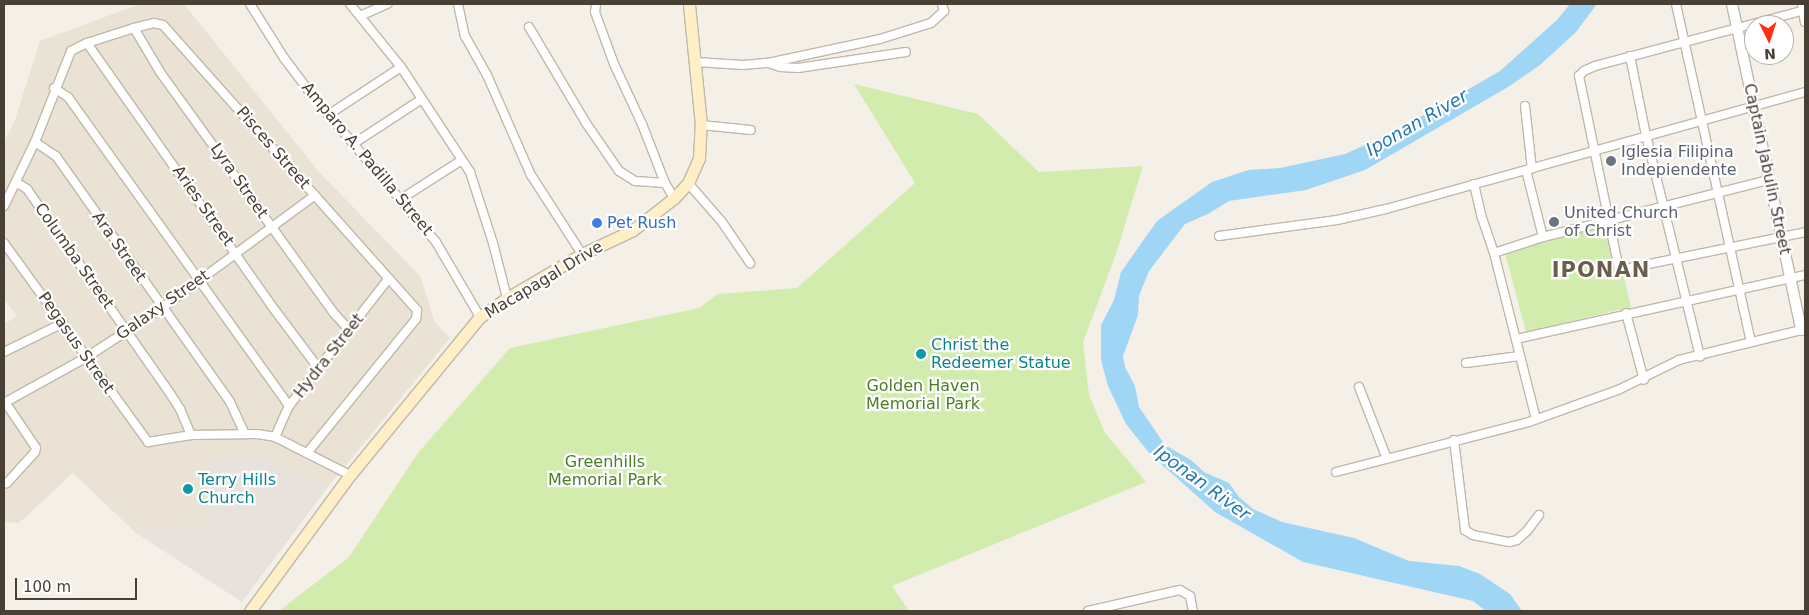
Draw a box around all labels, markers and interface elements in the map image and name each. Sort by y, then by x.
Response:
north arrow [1744,15,1794,65]
text: N [1764,46,1776,62]
street label: Amparo A. Padilla Street [297,78,437,240]
street label: Captain Jabulin Street [1739,82,1795,256]
water label: Iponan River [1362,85,1472,161]
street label: Pisces Street [232,103,314,193]
street label: Lyra Street [206,140,272,222]
place label: Iglesia Filipina Indepiendente [1621,142,1737,180]
marker: Iglesia Filipina Indepiendente [1605,155,1617,167]
street label: Aries Street [168,162,238,250]
street label: Columba Street [30,199,118,313]
place label: United Church of Christ [1564,203,1678,241]
street label: Ara Street [88,208,150,286]
place label: Pet Rush [607,213,676,233]
marker: United Church of Christ [1548,216,1560,228]
marker: Pet Rush [591,217,603,229]
street label: Macapagal Drive [481,237,607,323]
district label: IPONAN [1551,257,1651,283]
street label: Galaxy Street [113,266,213,344]
street label: Pegasus Street [34,289,118,397]
street label: Hydra Street [290,310,368,402]
place label: Christ the Redeemer Statue [931,335,1071,373]
marker: Christ the Redeemer Statue [915,348,927,360]
park label: Golden Haven Memorial Park [866,376,980,414]
water label: Iponan River [1150,441,1254,525]
park label: Greenhills Memorial Park [548,452,662,490]
place label: Terry Hills Church [198,470,276,508]
marker: Terry Hills Church [182,483,194,495]
scale bar [18,568,140,600]
text: 100 m [23,578,71,596]

